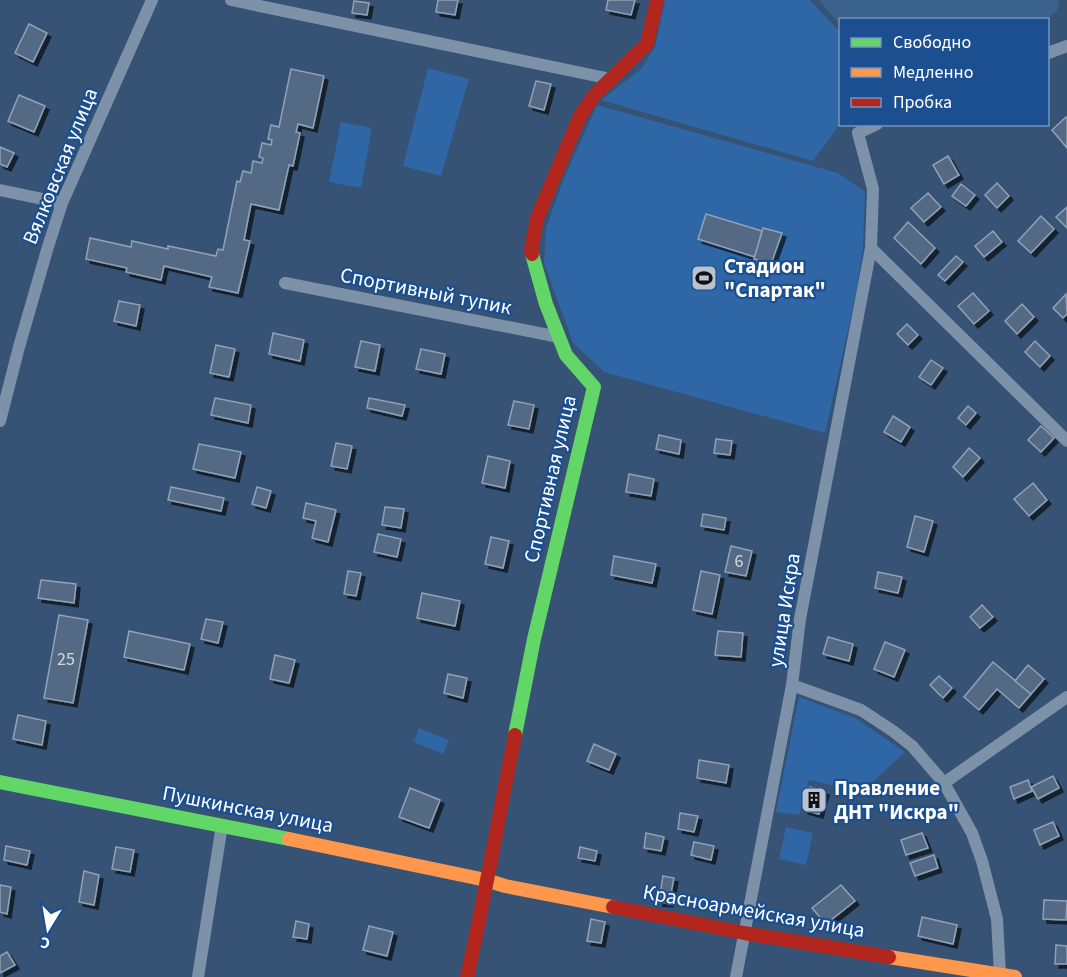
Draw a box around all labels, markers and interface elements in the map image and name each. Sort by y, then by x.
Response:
legend [839,18,1049,126]
text: Свободно [893,30,971,55]
text: Медленно [893,60,973,85]
street label: Вялковская улица [15,83,105,249]
text: Пробка [893,90,952,115]
place label: Стадион "Спартак" [724,251,826,305]
street label: Спортивный тупик [338,260,515,322]
sports icon: Стадион "Спартак" [689,263,719,293]
street label: Спортивная улица [516,392,584,566]
house number: 6 [735,549,744,574]
street label: улица Искра [760,551,808,669]
house number: 25 [57,647,75,672]
place label: Правление ДНТ "Искра" [834,773,959,827]
street label: Пушкинская улица [160,778,336,840]
building icon: Правление ДНТ "Искра" [799,785,829,815]
street label: Красноармейская улица [641,877,867,945]
north arrow [18,899,78,959]
text: С [39,931,52,954]

